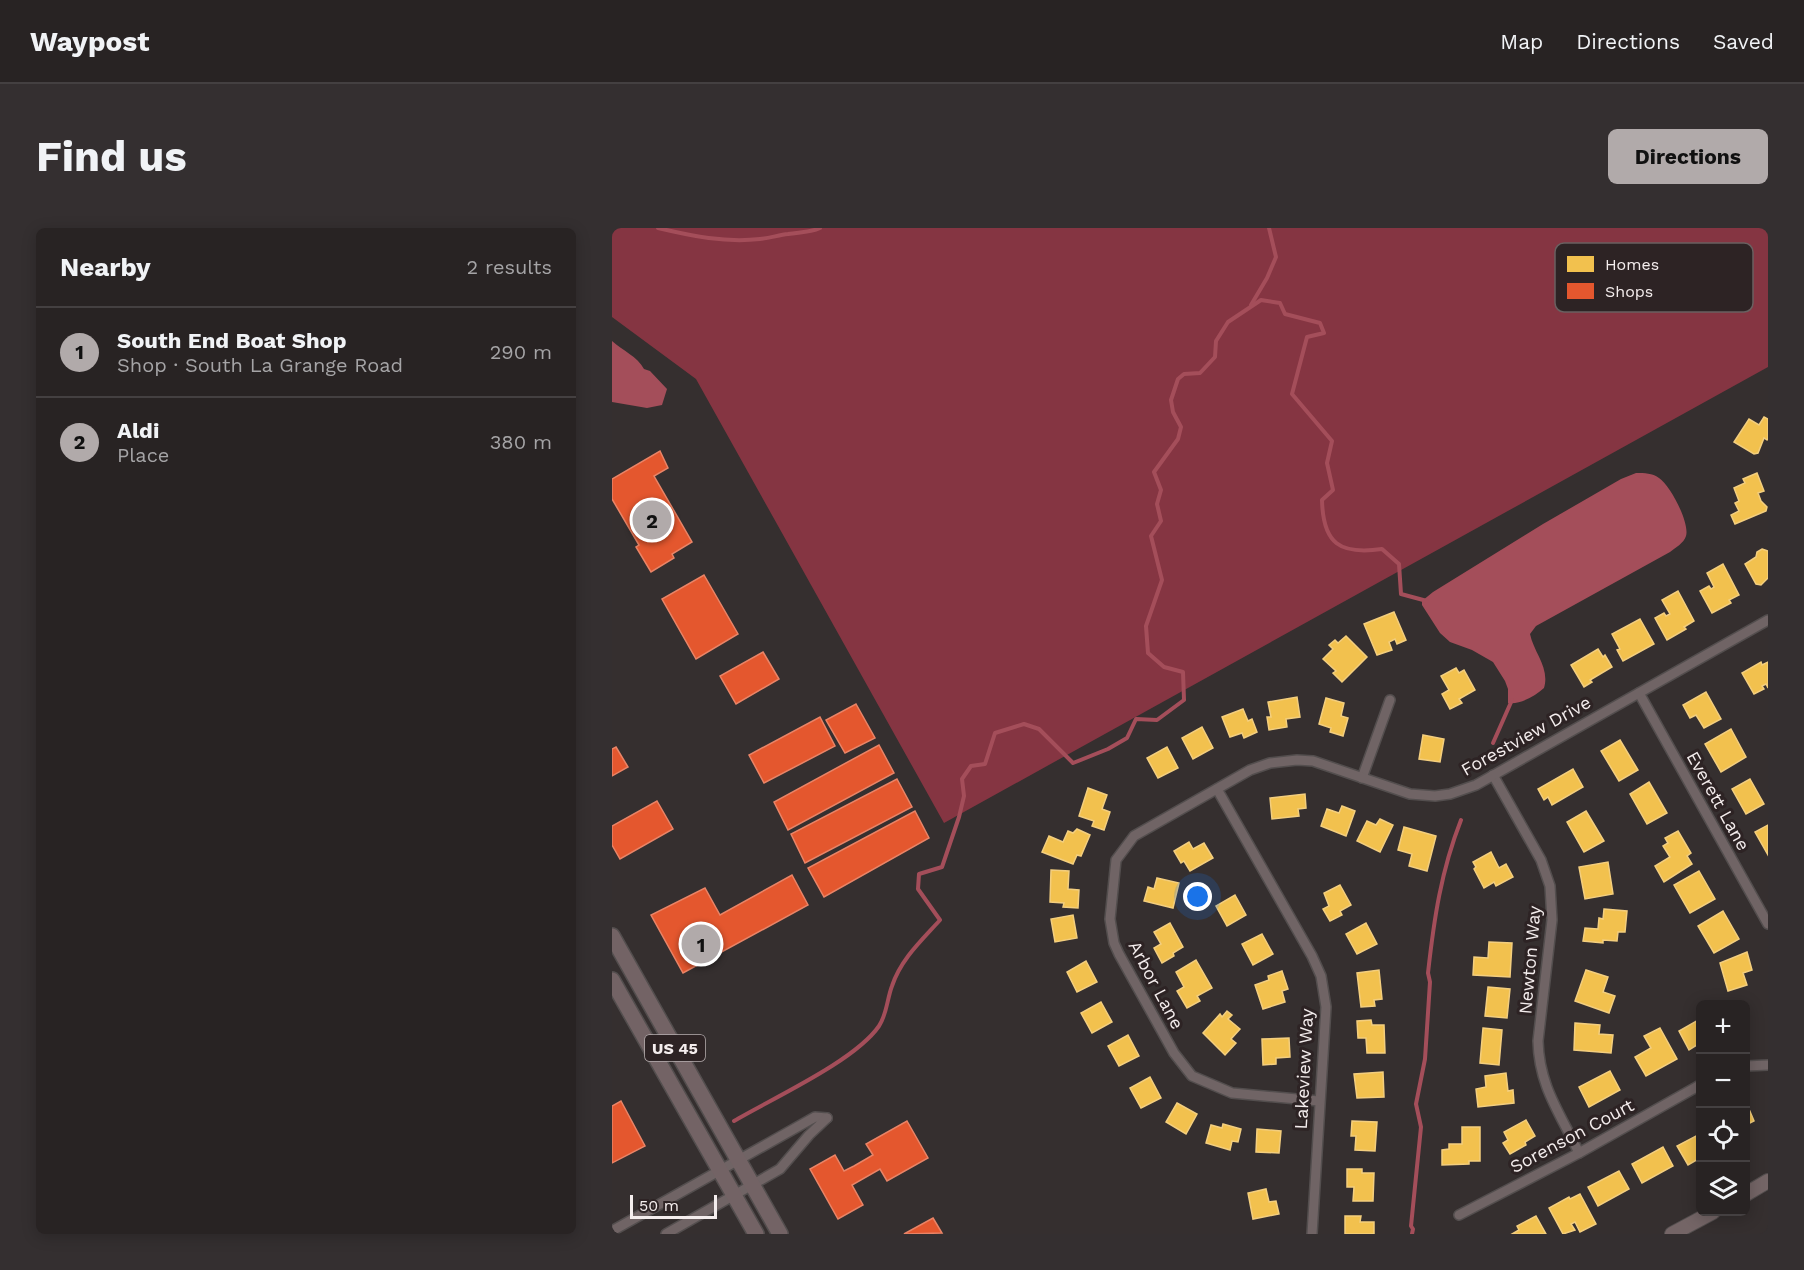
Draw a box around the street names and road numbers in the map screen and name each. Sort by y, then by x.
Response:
street label: Forestview Drive [1457,691,1594,780]
street label: Everett Lane [1682,747,1754,854]
street label: Newton Way [1514,904,1545,1015]
street label: Arbor Lane [1124,937,1188,1032]
street label: Lakeview Way [1290,1007,1317,1130]
road number: US 45 [645,1035,705,1061]
street label: Sorenson Court [1506,1094,1638,1177]

